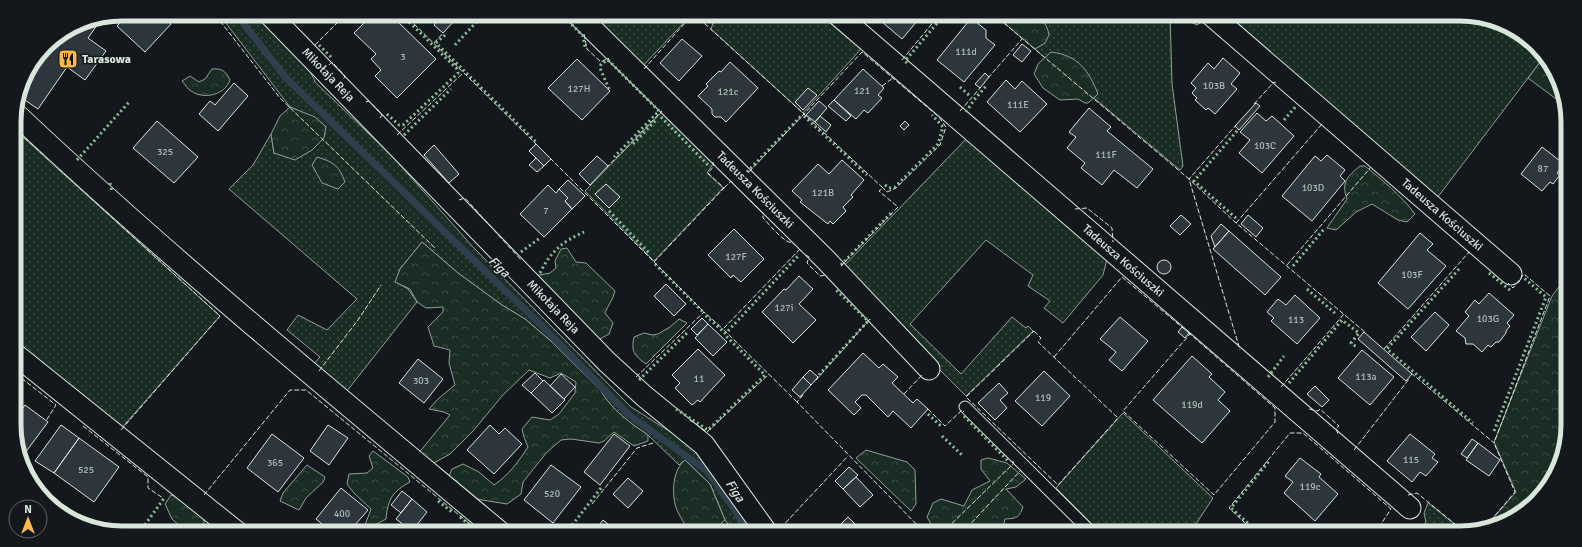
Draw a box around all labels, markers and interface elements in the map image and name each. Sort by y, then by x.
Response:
street label: Mikołaja Reja [298,45,358,105]
house number: 111d [955,46,977,58]
restaurant icon: Tarasowa [57,48,79,70]
house number: 3 [400,51,406,63]
place label: Tarasowa [82,52,131,67]
house number: 103B [1203,80,1225,92]
house number: 127H [568,83,590,95]
house number: 121 [854,85,870,97]
house number: 121c [718,86,739,98]
house number: 111E [1007,99,1029,111]
house number: 103C [1254,140,1276,152]
house number: 325 [157,146,173,158]
street label: Tadeusza Kościuszki [713,148,797,232]
house number: 111F [1095,149,1117,161]
house number: 87 [1538,163,1548,175]
street label: Tadeusza Kościuszki [1398,175,1486,255]
house number: 103D [1302,182,1324,194]
house number: 121B [812,187,834,199]
house number: 7 [543,205,549,217]
street label: Tadeusza Kościuszki [1079,221,1167,301]
house number: 127F [725,251,747,263]
water label: Figa [485,253,513,281]
house number: 103F [1401,269,1423,281]
street label: Mikołaja Reja [523,277,583,337]
house number: 127i [775,302,793,314]
house number: 103G [1477,313,1499,325]
house number: 113 [1288,314,1304,326]
house number: 113a [1355,371,1377,383]
house number: 11 [694,373,704,385]
house number: 303 [413,375,429,387]
house number: 119 [1035,392,1051,404]
house number: 119d [1181,399,1203,411]
house number: 115 [1403,454,1419,466]
house number: 365 [267,457,283,469]
house number: 525 [78,464,94,476]
water label: Figa [722,477,748,506]
house number: 119c [1300,481,1321,493]
house number: 520 [544,488,560,500]
north arrow [8,499,48,539]
text: N [24,503,32,516]
house number: 400 [334,508,350,520]

